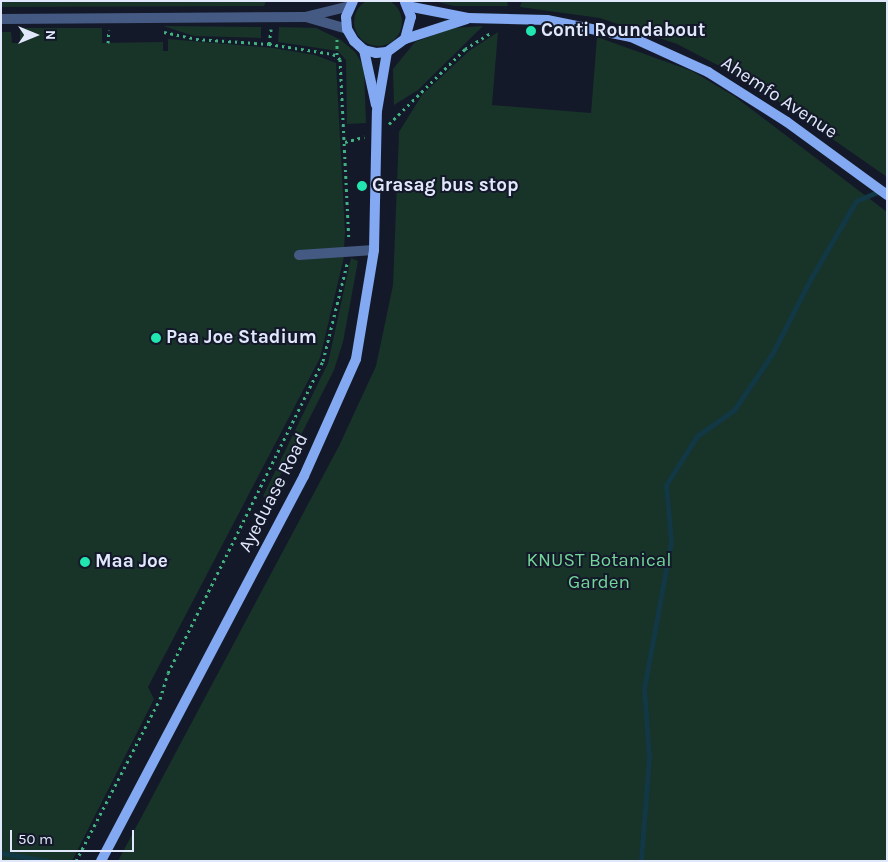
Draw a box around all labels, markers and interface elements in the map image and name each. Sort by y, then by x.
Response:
north arrow [10,10,60,60]
place label: Conti Roundabout [541,20,706,42]
marker: Conti Roundabout [525,25,537,37]
text: N [42,30,59,40]
street label: Ahemfo Avenue [717,52,841,144]
place label: Grasag bus stop [372,175,519,197]
marker: Grasag bus stop [356,180,368,192]
place label: Paa Joe Stadium [166,327,317,349]
marker: Paa Joe Stadium [150,332,162,344]
street label: Ayeduase Road [234,430,314,556]
park label: KNUST Botanical Garden [527,550,671,594]
place label: Maa Joe [95,551,168,573]
marker: Maa Joe [79,556,91,568]
scale bar [12,820,136,852]
text: 50 m [18,830,53,848]

